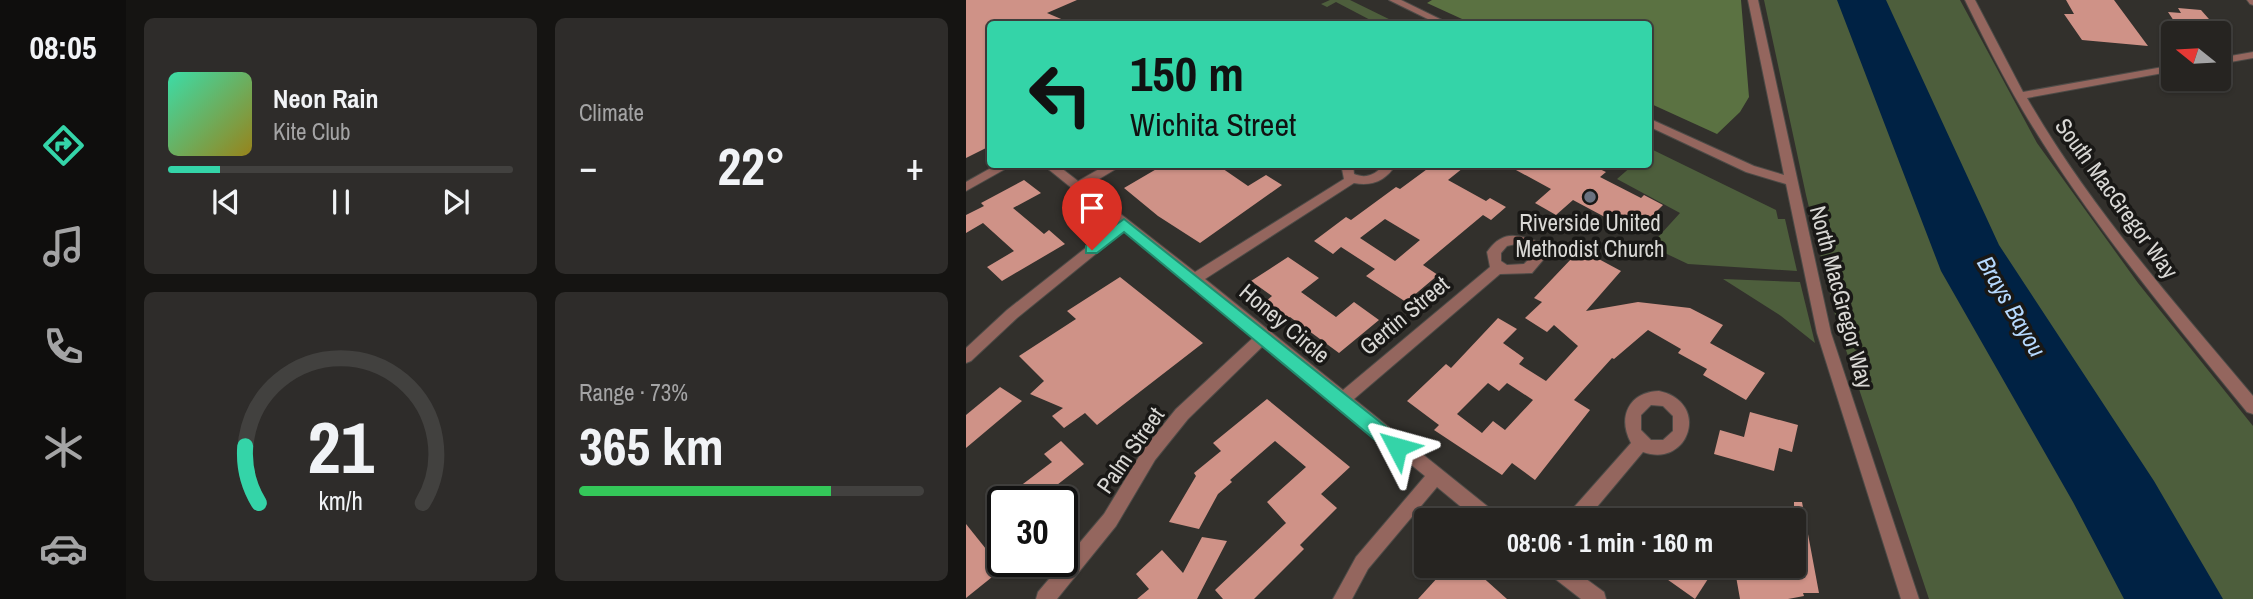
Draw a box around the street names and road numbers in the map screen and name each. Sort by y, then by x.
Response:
street label: South MacGregor Way [2048,112,2186,285]
street label: North MacGregor Way [1803,202,1881,392]
street label: Gertin Street [1353,268,1455,362]
street label: Honey Circle [1233,276,1337,370]
street label: Palm Street [1089,401,1171,499]

